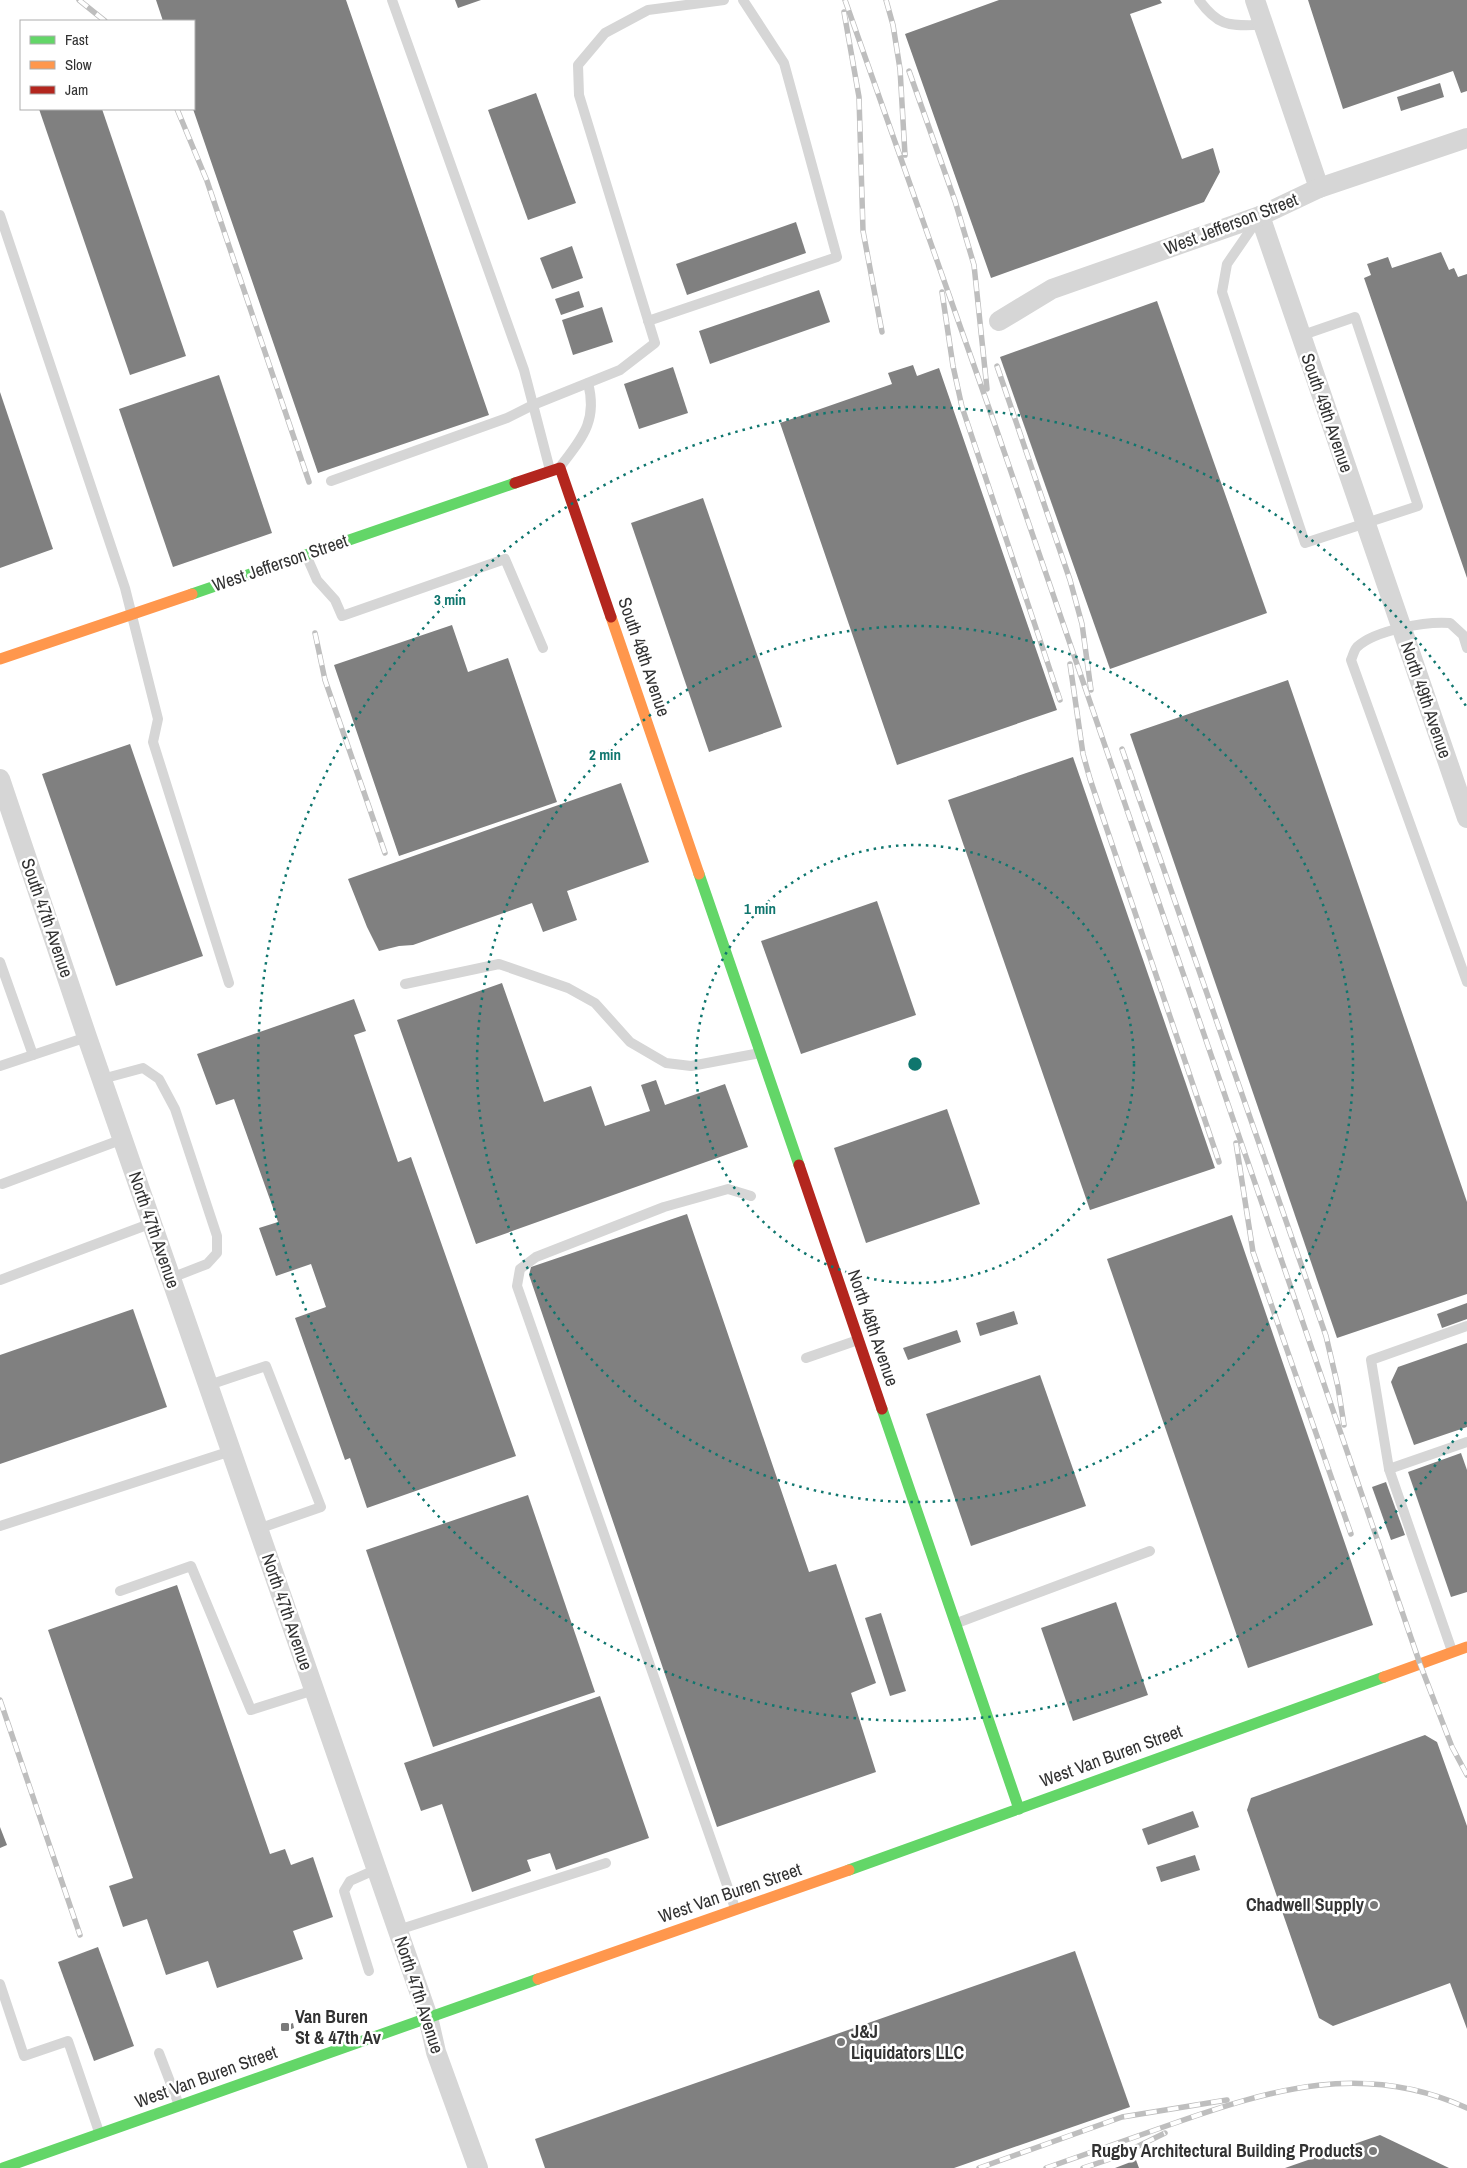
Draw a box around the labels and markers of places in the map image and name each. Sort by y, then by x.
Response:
centre of rings [906,1055,924,1073]
place label: Chadwell Supply [1246,1892,1365,1917]
marker: Chadwell Supply [1368,1899,1380,1911]
place label: Van Buren St & 47th Av [295,2004,382,2050]
place label: J&J Liquidators LLC [851,2019,965,2065]
marker: Van Buren St & 47th Av [279,2021,291,2033]
marker: J&J Liquidators LLC [835,2036,847,2048]
place label: Rugby Architectural Building Products [1091,2138,1363,2163]
marker: Rugby Architectural Building Products [1367,2145,1379,2157]

